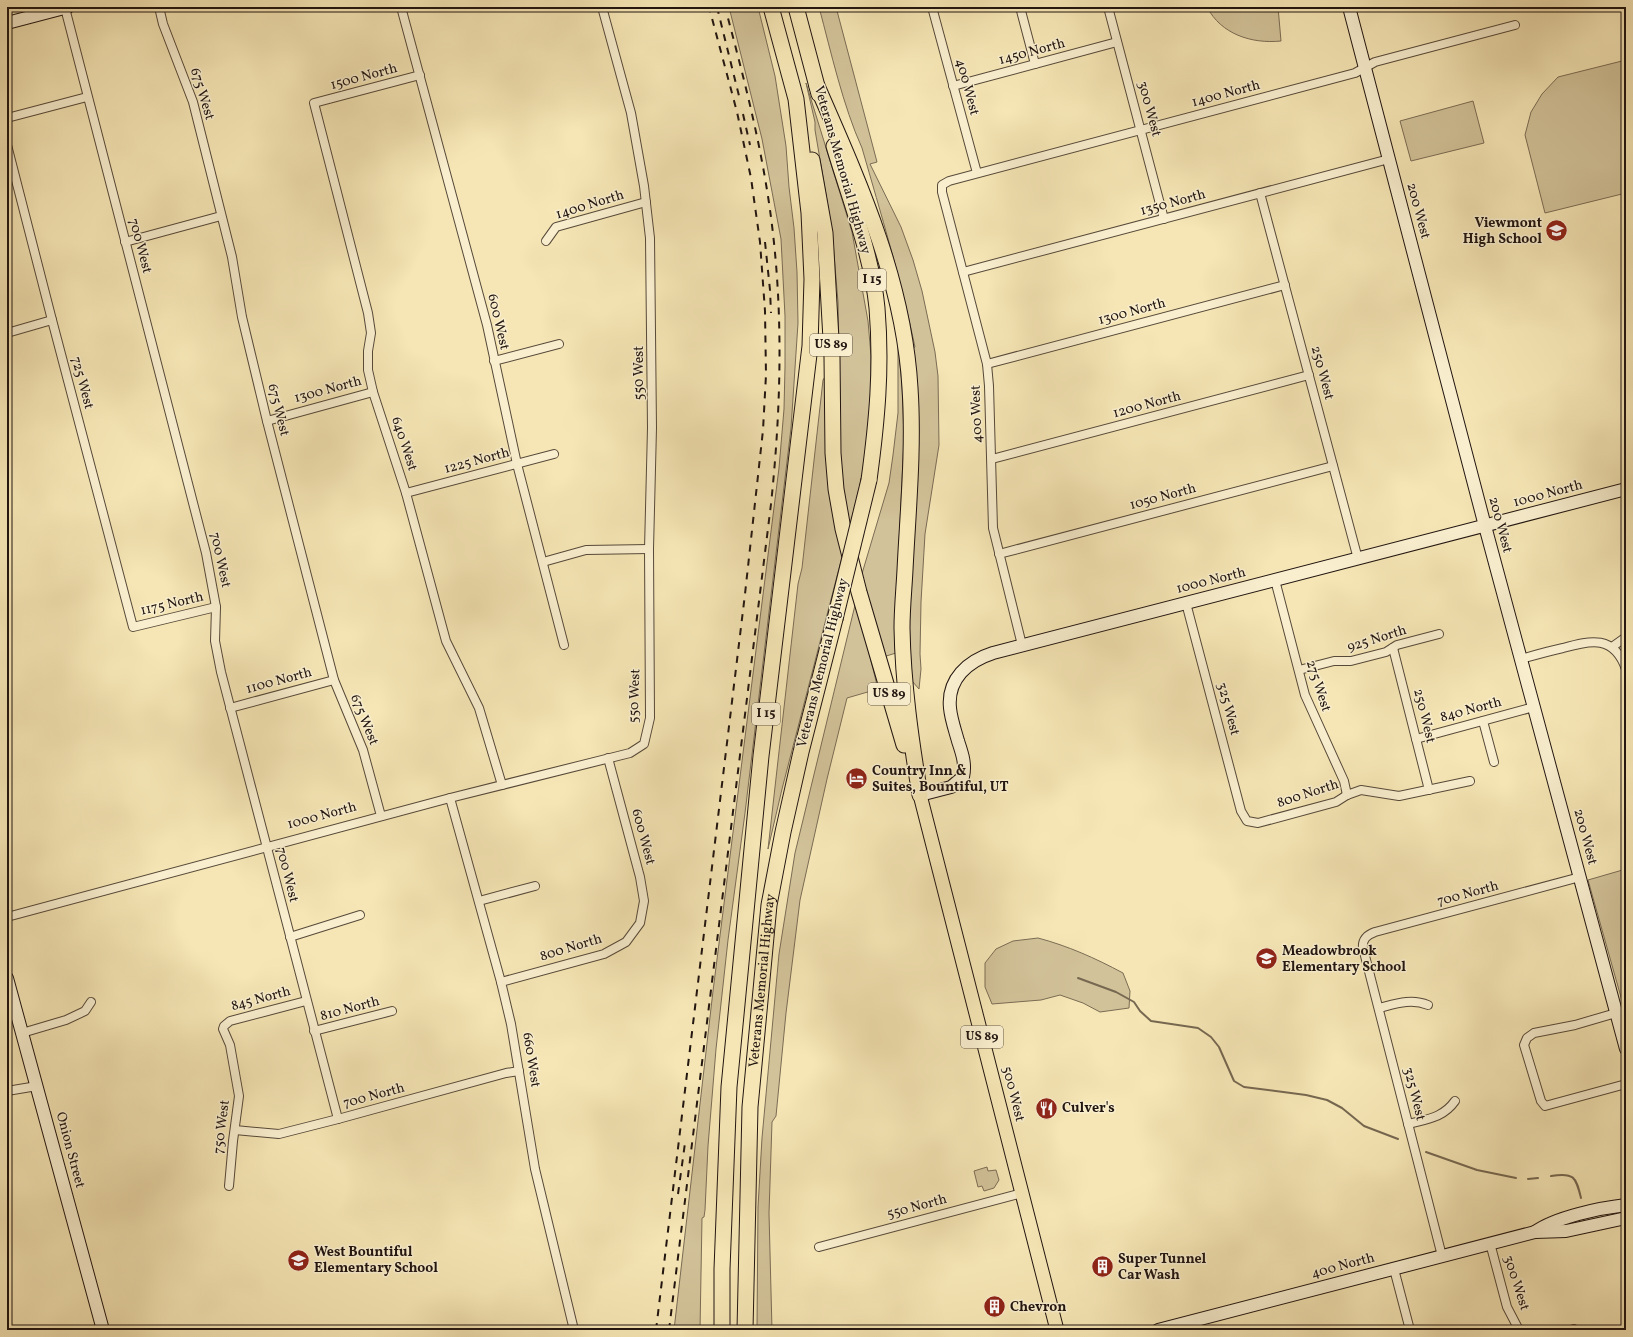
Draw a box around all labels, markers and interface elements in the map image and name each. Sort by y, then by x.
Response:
street label: 1450 North [997,34,1067,70]
street label: 400 West [950,57,984,118]
street label: 1500 North [328,59,400,95]
street label: 675 West [185,66,219,122]
street label: 1400 North [1190,76,1262,112]
street label: 300 West [1132,79,1166,139]
street label: Veterans Memorial Highway [809,84,875,257]
street label: 200 West [1401,181,1435,241]
street label: 1350 North [1138,185,1208,221]
street label: 1400 North [554,186,626,224]
place label: Viewmont High School [1463,214,1542,249]
street label: 700 West [124,216,156,276]
school or university icon: Viewmont High School [1544,218,1570,244]
road number: I 15 [858,269,886,291]
street label: 600 West [482,292,514,352]
street label: 1300 North [1096,294,1168,330]
road number: US 89 [810,334,852,356]
street label: 250 West [1306,344,1338,402]
street label: 550 West [630,346,649,400]
street label: 725 West [66,355,98,411]
street label: 1300 North [292,372,364,408]
street label: 675 West [262,382,294,438]
street label: 400 West [966,385,988,443]
street label: 1200 North [1111,387,1183,423]
street label: 640 West [386,414,422,474]
street label: 1225 North [442,443,512,479]
street label: 1000 North [1511,476,1585,512]
street label: 1050 North [1128,479,1198,515]
street label: 200 West [1483,495,1517,555]
street label: 700 West [205,531,235,590]
street label: 1000 North [1174,563,1248,599]
street label: Veterans Memorial Highway [793,576,853,750]
street label: 1175 North [139,588,205,620]
street label: 925 North [1345,621,1409,657]
street label: 275 West [1301,658,1335,714]
street label: 1100 North [244,663,314,699]
street label: 550 West [625,668,645,724]
street label: 325 West [1212,680,1244,738]
road number: US 89 [868,683,910,705]
street label: 250 West [1408,687,1440,745]
street label: 675 West [345,692,383,748]
street label: 840 North [1438,693,1504,727]
road number: I 15 [752,703,780,725]
place label: Country Inn & Suites, Bountiful, UT [872,762,1009,797]
hotel icon: Country Inn & Suites, Bountiful, UT [843,766,869,792]
street label: 800 North [1275,775,1341,813]
street label: 1000 North [285,798,359,834]
street label: 600 West [626,807,660,867]
street label: 200 West [1568,807,1602,867]
street label: 700 West [271,845,303,905]
street label: 700 North [1435,877,1501,911]
street label: Veterans Memorial Highway [744,892,781,1068]
street label: 800 North [538,930,604,966]
place label: Meadowbrook Elementary School [1282,942,1406,977]
school or university icon: Meadowbrook Elementary School [1254,946,1280,972]
street label: 845 North [229,982,293,1016]
street label: 810 North [318,992,382,1026]
road number: US 89 [961,1026,1003,1048]
street label: 660 West [517,1031,545,1089]
street label: 500 West [997,1064,1029,1124]
street label: 325 West [1398,1065,1430,1123]
street label: 700 North [341,1079,407,1113]
restaurant icon: Culver's [1033,1095,1059,1121]
street label: 750 West [209,1099,235,1155]
place label: Culver's [1062,1099,1115,1118]
street label: Onion Street [51,1110,89,1190]
street label: 550 North [885,1190,949,1224]
place label: West Bountiful Elementary School [314,1243,438,1278]
school or university icon: West Bountiful Elementary School [285,1247,311,1273]
street label: 400 North [1309,1248,1377,1284]
place label: Super Tunnel Car Wash [1118,1250,1207,1285]
street label: 300 West [1498,1253,1534,1313]
building icon: Super Tunnel Car Wash [1090,1254,1116,1280]
building icon: Chevron [981,1294,1007,1320]
place label: Chevron [1010,1298,1067,1317]

